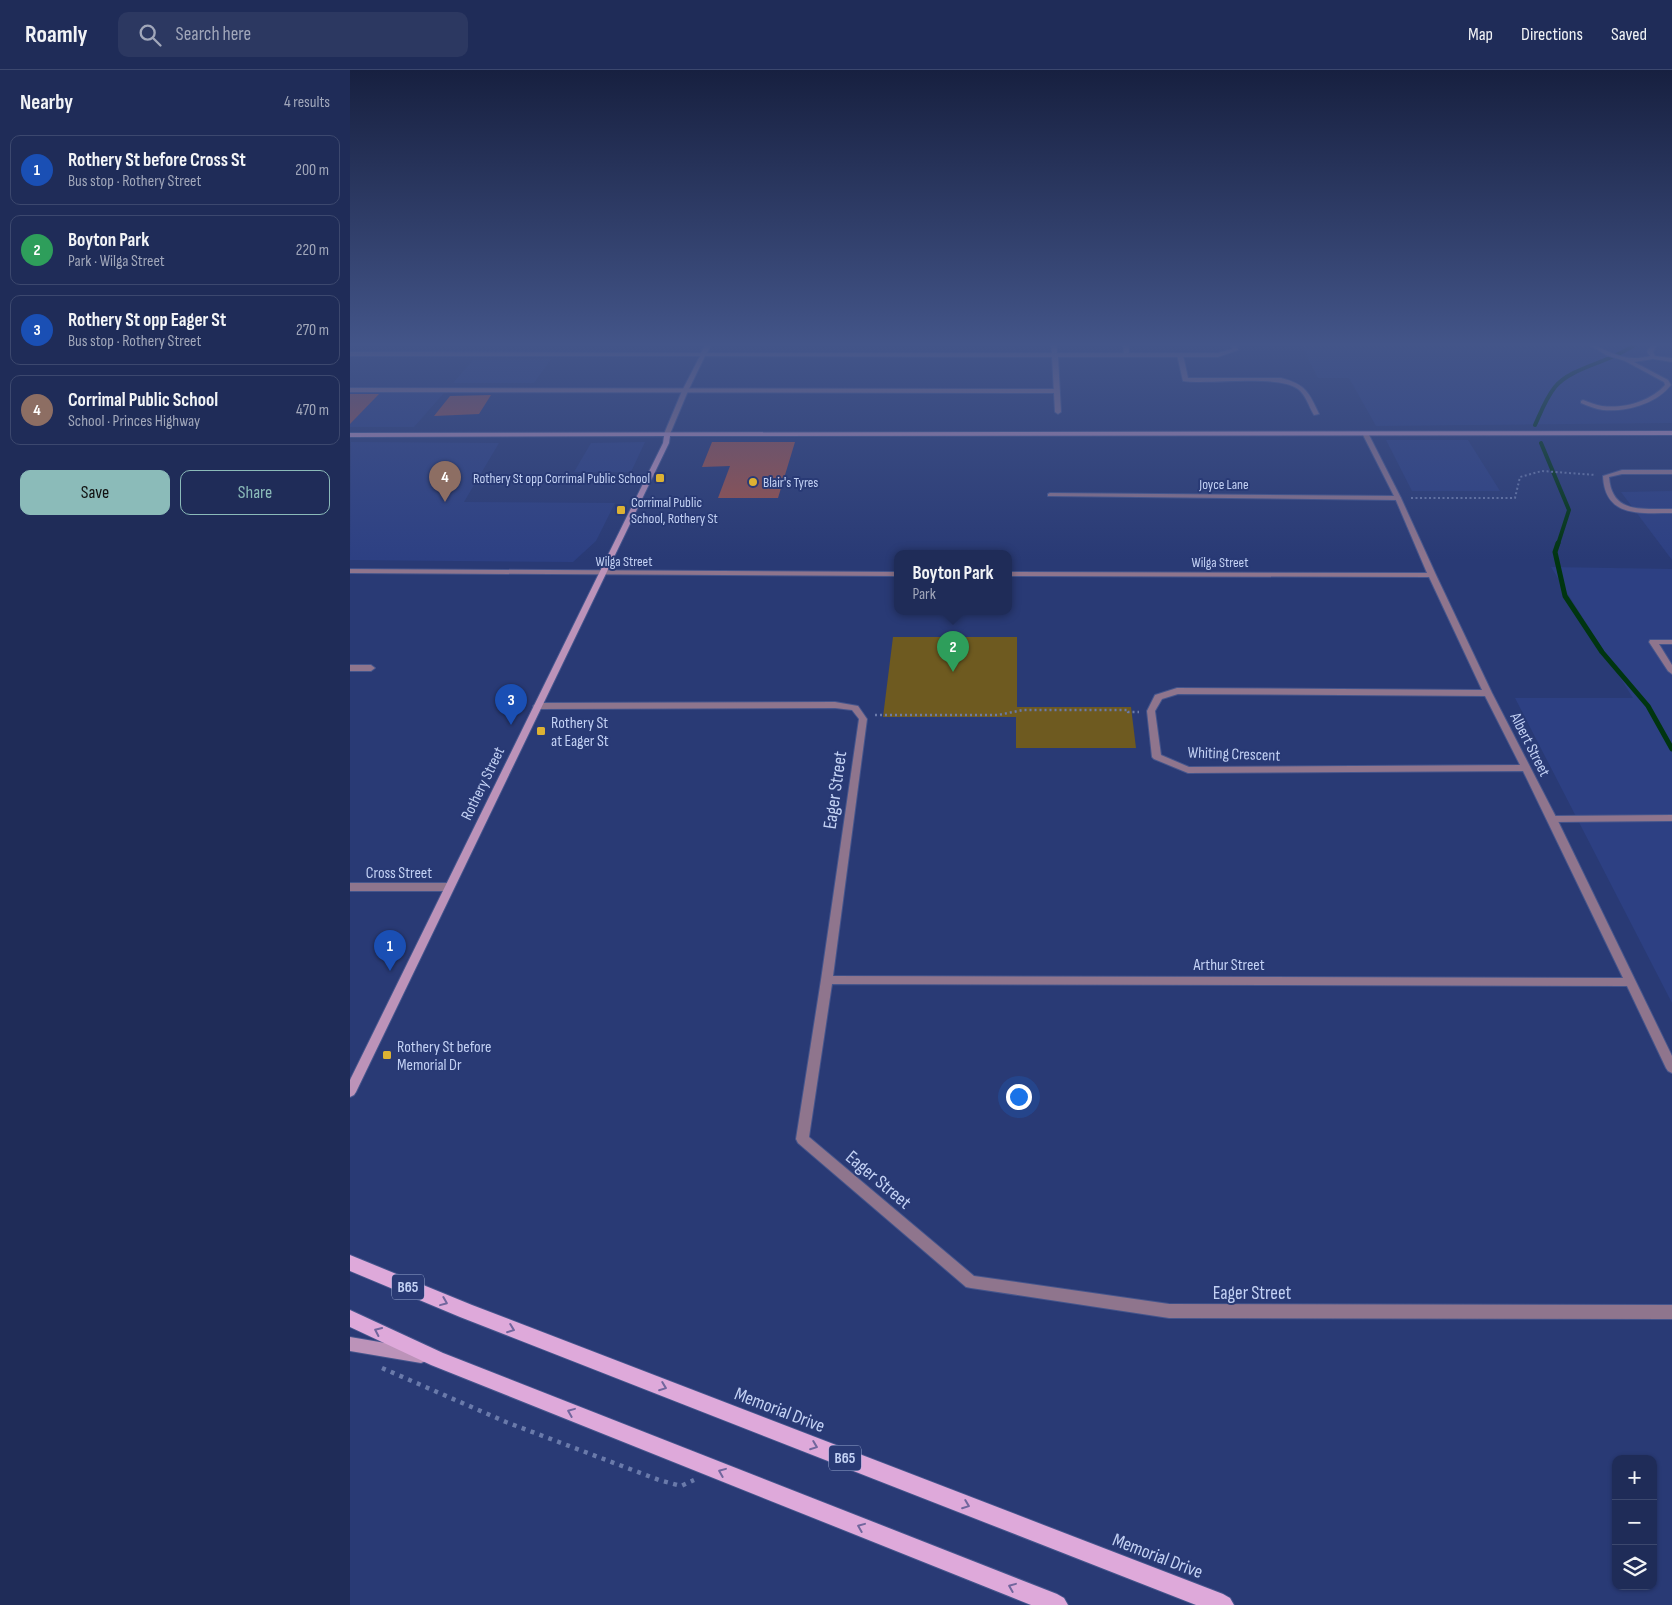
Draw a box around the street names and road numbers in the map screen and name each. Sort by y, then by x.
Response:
street label: Joyce Lane [1198,476,1249,493]
street label: Wilga Street [596,553,652,570]
street label: Wilga Street [1192,554,1248,571]
street label: Albert Street [1505,709,1554,780]
street label: Whiting Crescent [1187,743,1281,766]
street label: Rothery Street [457,744,509,823]
street label: Eager Street [819,750,852,831]
street label: Cross Street [366,864,432,883]
street label: Arthur Street [1192,956,1265,975]
street label: Eager Street [841,1146,916,1214]
road number: B65 [392,1274,424,1300]
street label: Eager Street [1213,1282,1291,1305]
street label: Memorial Drive [731,1383,828,1438]
road number: B65 [829,1446,861,1470]
street label: Memorial Drive [1109,1529,1206,1584]

